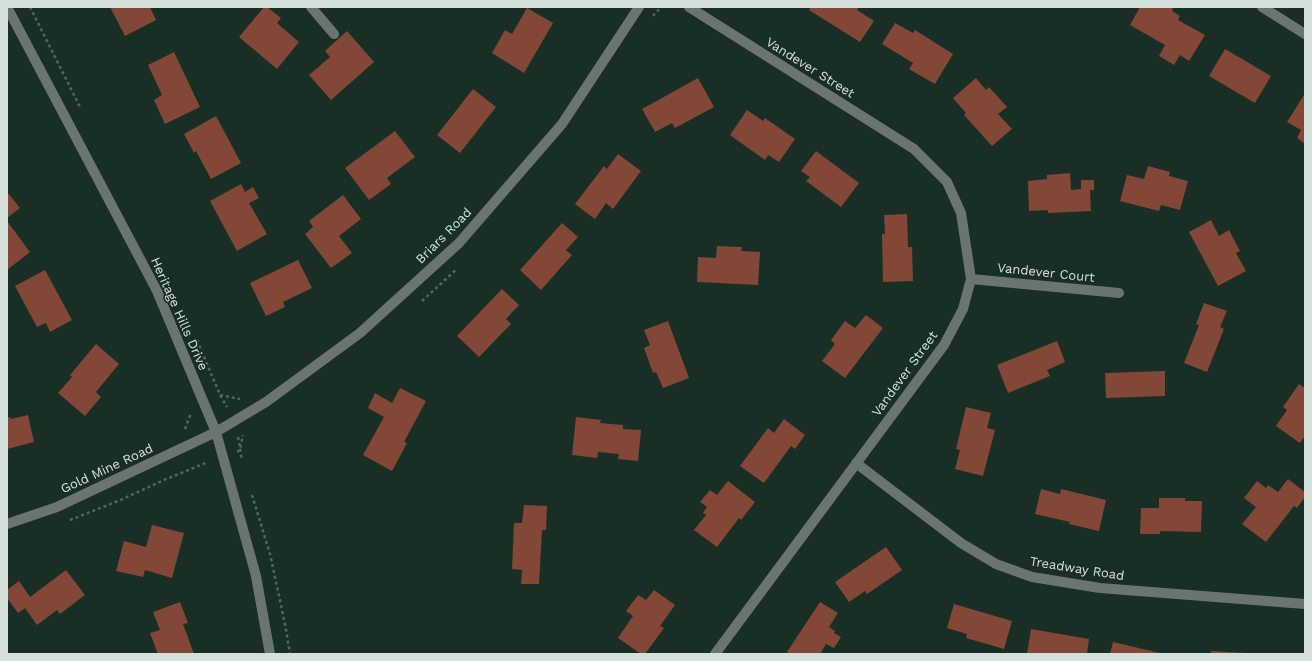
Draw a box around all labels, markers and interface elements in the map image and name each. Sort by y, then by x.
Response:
street label: Vandever Street [763,34,857,102]
street label: Briars Road [413,205,475,267]
street label: Heritage Hills Drive [147,255,211,373]
street label: Vandever Court [997,260,1095,286]
street label: Vandever Street [869,328,941,420]
street label: Gold Mine Road [58,441,156,497]
street label: Treadway Road [1029,554,1125,584]

